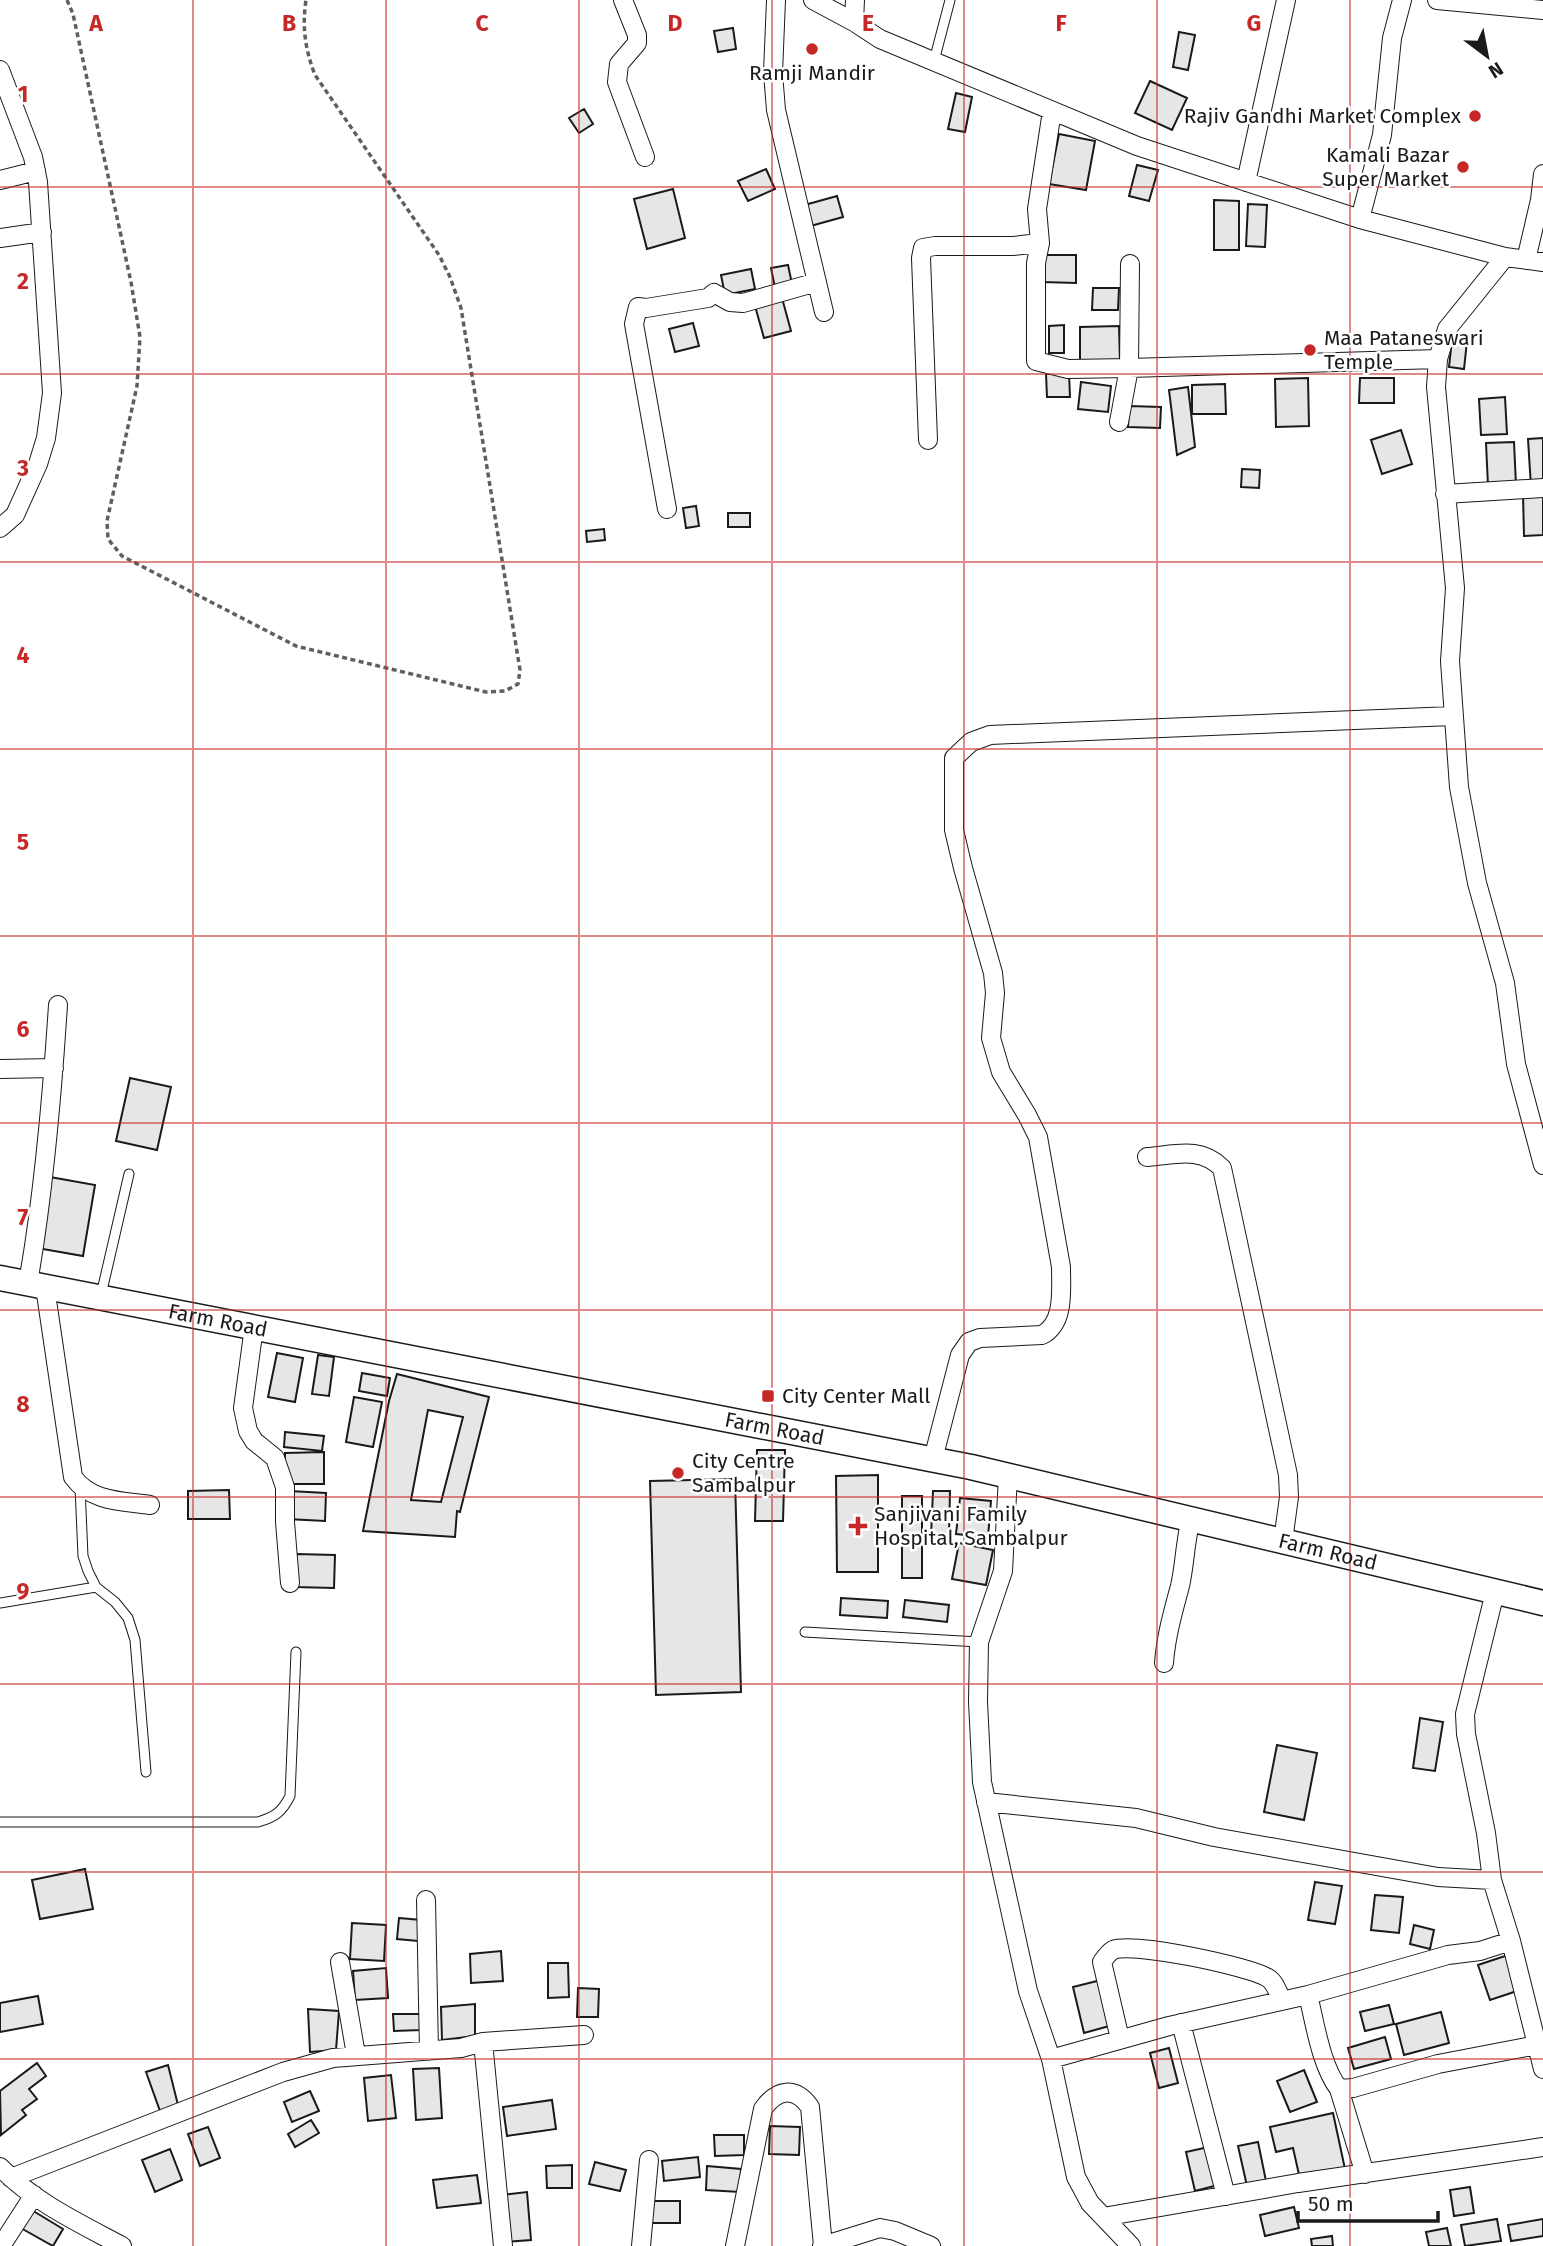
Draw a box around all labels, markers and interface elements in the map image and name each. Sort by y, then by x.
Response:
text: A [88,9,103,37]
text: B [282,9,296,37]
text: C [475,9,489,37]
text: D [668,9,683,37]
text: E [862,9,874,37]
text: F [1055,9,1067,37]
text: G [1247,9,1261,37]
north arrow [1452,21,1522,91]
marker: Ramji Mandir [804,41,820,57]
text: N [1484,57,1507,83]
place label: Ramji Mandir [749,60,875,86]
text: 1 [18,80,28,108]
place label: Rajiv Gandhi Market Complex [1184,103,1462,129]
marker: Rajiv Gandhi Market Complex [1467,108,1483,124]
place label: Kamali Bazar Super Market [1322,142,1449,192]
marker: Kamali Bazar Super Market [1455,159,1471,175]
text: 2 [17,267,29,295]
place label: Maa Pataneswari Temple [1324,325,1484,375]
marker: Maa Pataneswari Temple [1302,342,1318,358]
text: 3 [16,454,29,482]
text: 4 [17,641,30,669]
text: 5 [17,828,29,856]
text: 6 [17,1015,30,1043]
text: 7 [18,1203,29,1231]
street label: Farm Road [166,1298,270,1343]
place label: City Center Mall [782,1383,930,1409]
marker: City Center Mall [760,1388,776,1404]
text: 8 [16,1390,30,1418]
street label: Farm Road [723,1406,826,1451]
place label: City Centre Sambalpur [692,1448,795,1498]
marker: City Centre Sambalpur [670,1465,686,1481]
place label: Sanjivani Family Hospital, Sambalpur [874,1501,1068,1551]
marker: Sanjivani Family Hospital, Sambalpur [848,1516,868,1536]
street label: Farm Road [1276,1528,1380,1576]
text: 9 [17,1577,30,1605]
scale bar [1298,2180,1438,2224]
text: 50 m [1308,2191,1354,2217]

